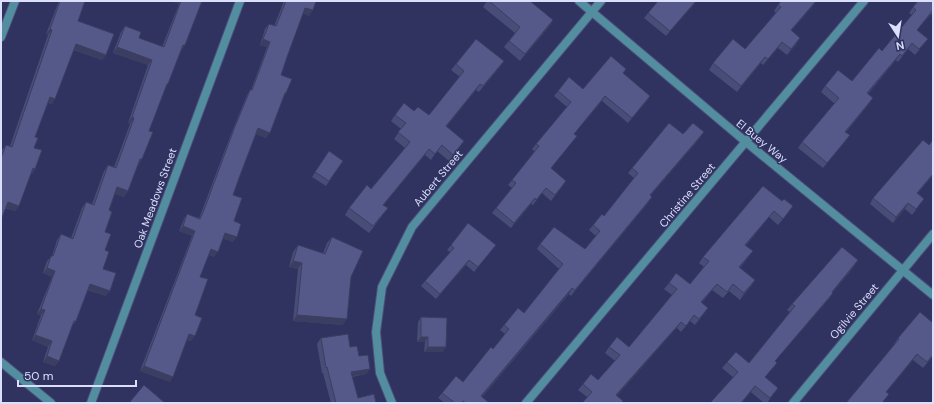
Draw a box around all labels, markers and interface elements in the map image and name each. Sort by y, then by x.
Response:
north arrow [878,16,918,56]
text: N [895,38,905,53]
street label: El Buey Way [734,116,790,166]
street label: Oak Meadows Street [130,146,180,250]
street label: Aubert Street [410,147,466,209]
street label: Christine Street [656,160,718,230]
street label: Ogilvie Street [827,280,881,342]
scale bar [18,362,136,388]
text: 50 m [24,368,53,384]

